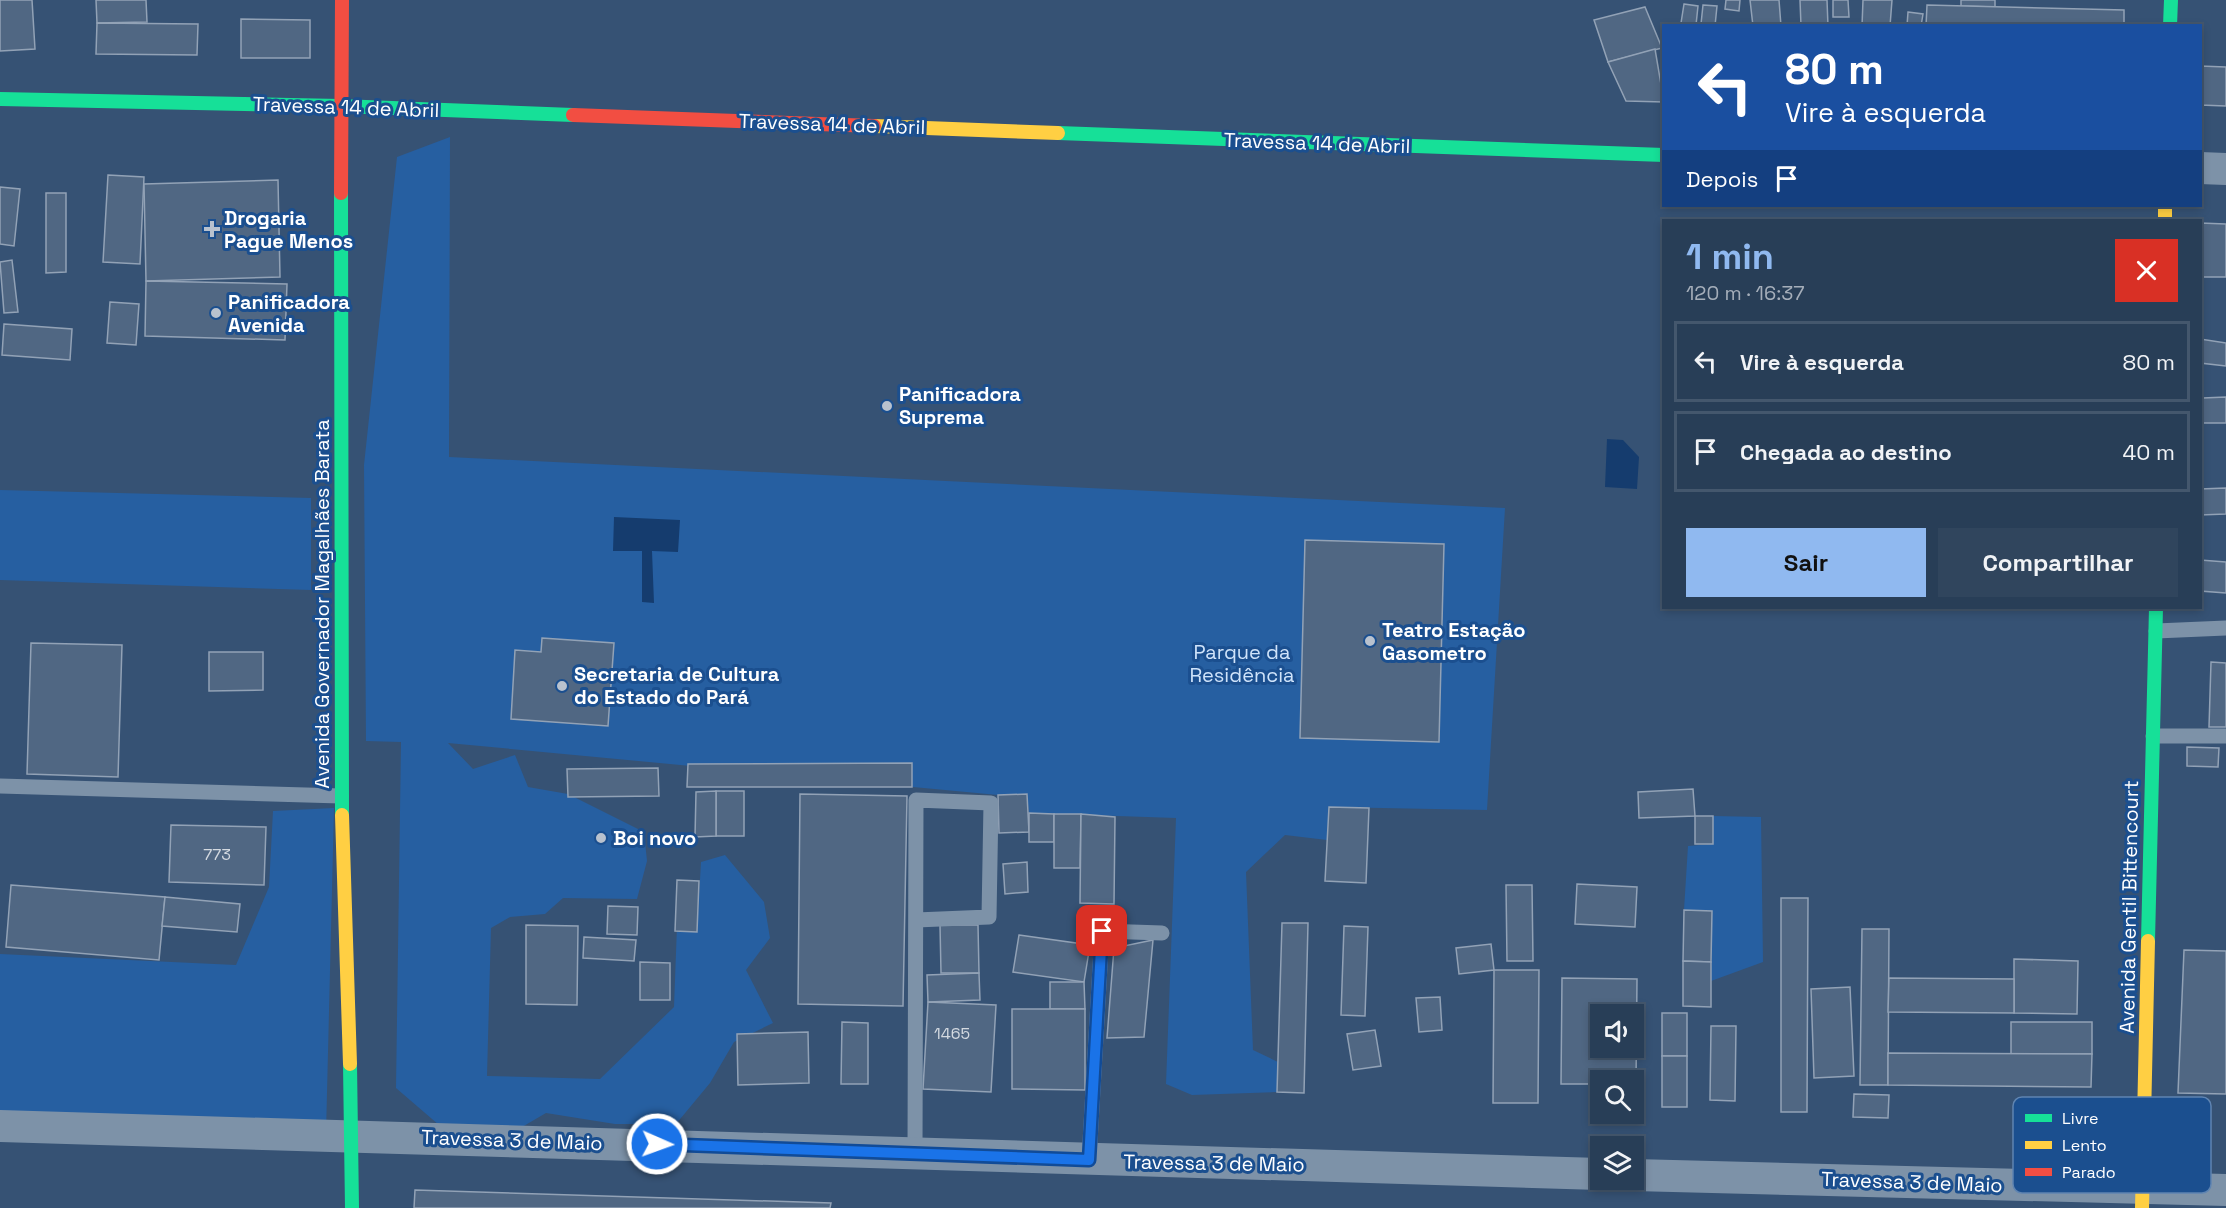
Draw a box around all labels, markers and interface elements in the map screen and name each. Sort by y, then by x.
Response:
text: 80 m [1785,43,1884,96]
icon: left [1686,48,1764,126]
street label: Travessa 14 de Abril [252,91,440,123]
text: Vire à esquerda [1785,95,1986,130]
street label: Travessa 14 de Abril [738,108,926,140]
street label: Travessa 14 de Abril [1223,127,1411,159]
icon: arrive [1770,162,1803,195]
text: Depois [1686,165,1758,193]
place label: Drogaria Pague Menos [224,205,353,254]
marker: Drogaria Pague Menos [205,222,219,236]
text: 1 min [1686,234,1774,280]
button: close [2115,239,2178,302]
text: 120 m · 16:37 [1686,280,1805,306]
place label: Panificadora Avenida [228,289,350,338]
marker: Panificadora Avenida [209,306,223,320]
icon: left [1689,345,1722,378]
text: Vire à esquerda [1740,348,1904,376]
text: 80 m [2123,348,2175,376]
place label: Panificadora Suprema [899,381,1021,430]
marker: Panificadora Suprema [880,399,894,413]
street label: Avenida Governador Magalhães Barata [309,419,335,789]
icon: arrive [1689,435,1722,468]
text: Chegada ao destino [1740,438,1952,466]
text: 40 m [2123,438,2175,466]
button: Sair [1686,528,1926,597]
button: Compartilhar [1938,528,2178,597]
place label: Teatro Estação Gasometro [1382,617,1525,666]
marker: Teatro Estação Gasometro [1363,634,1377,648]
park label: Parque da Residência [1189,639,1295,688]
place label: Secretaria de Cultura do Estado do Pará [574,661,780,710]
marker: Secretaria de Cultura do Estado do Pará [555,679,569,693]
street label: Avenida Gentil Bittencourt [2114,780,2144,1034]
place label: Boi novo [613,825,696,851]
marker: Boi novo [594,831,608,845]
house number: 773 [203,844,231,865]
pin [1076,905,1127,956]
icon: arrive [1085,914,1118,947]
map controls [1590,1004,1644,1190]
button: sound [1590,1004,1644,1058]
house number: 1465 [934,1023,970,1044]
button: search [1590,1070,1644,1124]
legend [2013,1097,2211,1193]
text: Livre [2062,1108,2099,1129]
position arrow [625,1112,689,1176]
street label: Travessa 3 de Maio [421,1124,603,1156]
text: Lento [2062,1135,2107,1156]
button: layers [1590,1136,1644,1190]
street label: Travessa 3 de Maio [1123,1148,1305,1178]
text: Parado [2062,1162,2116,1183]
street label: Travessa 3 de Maio [1821,1166,2003,1198]

